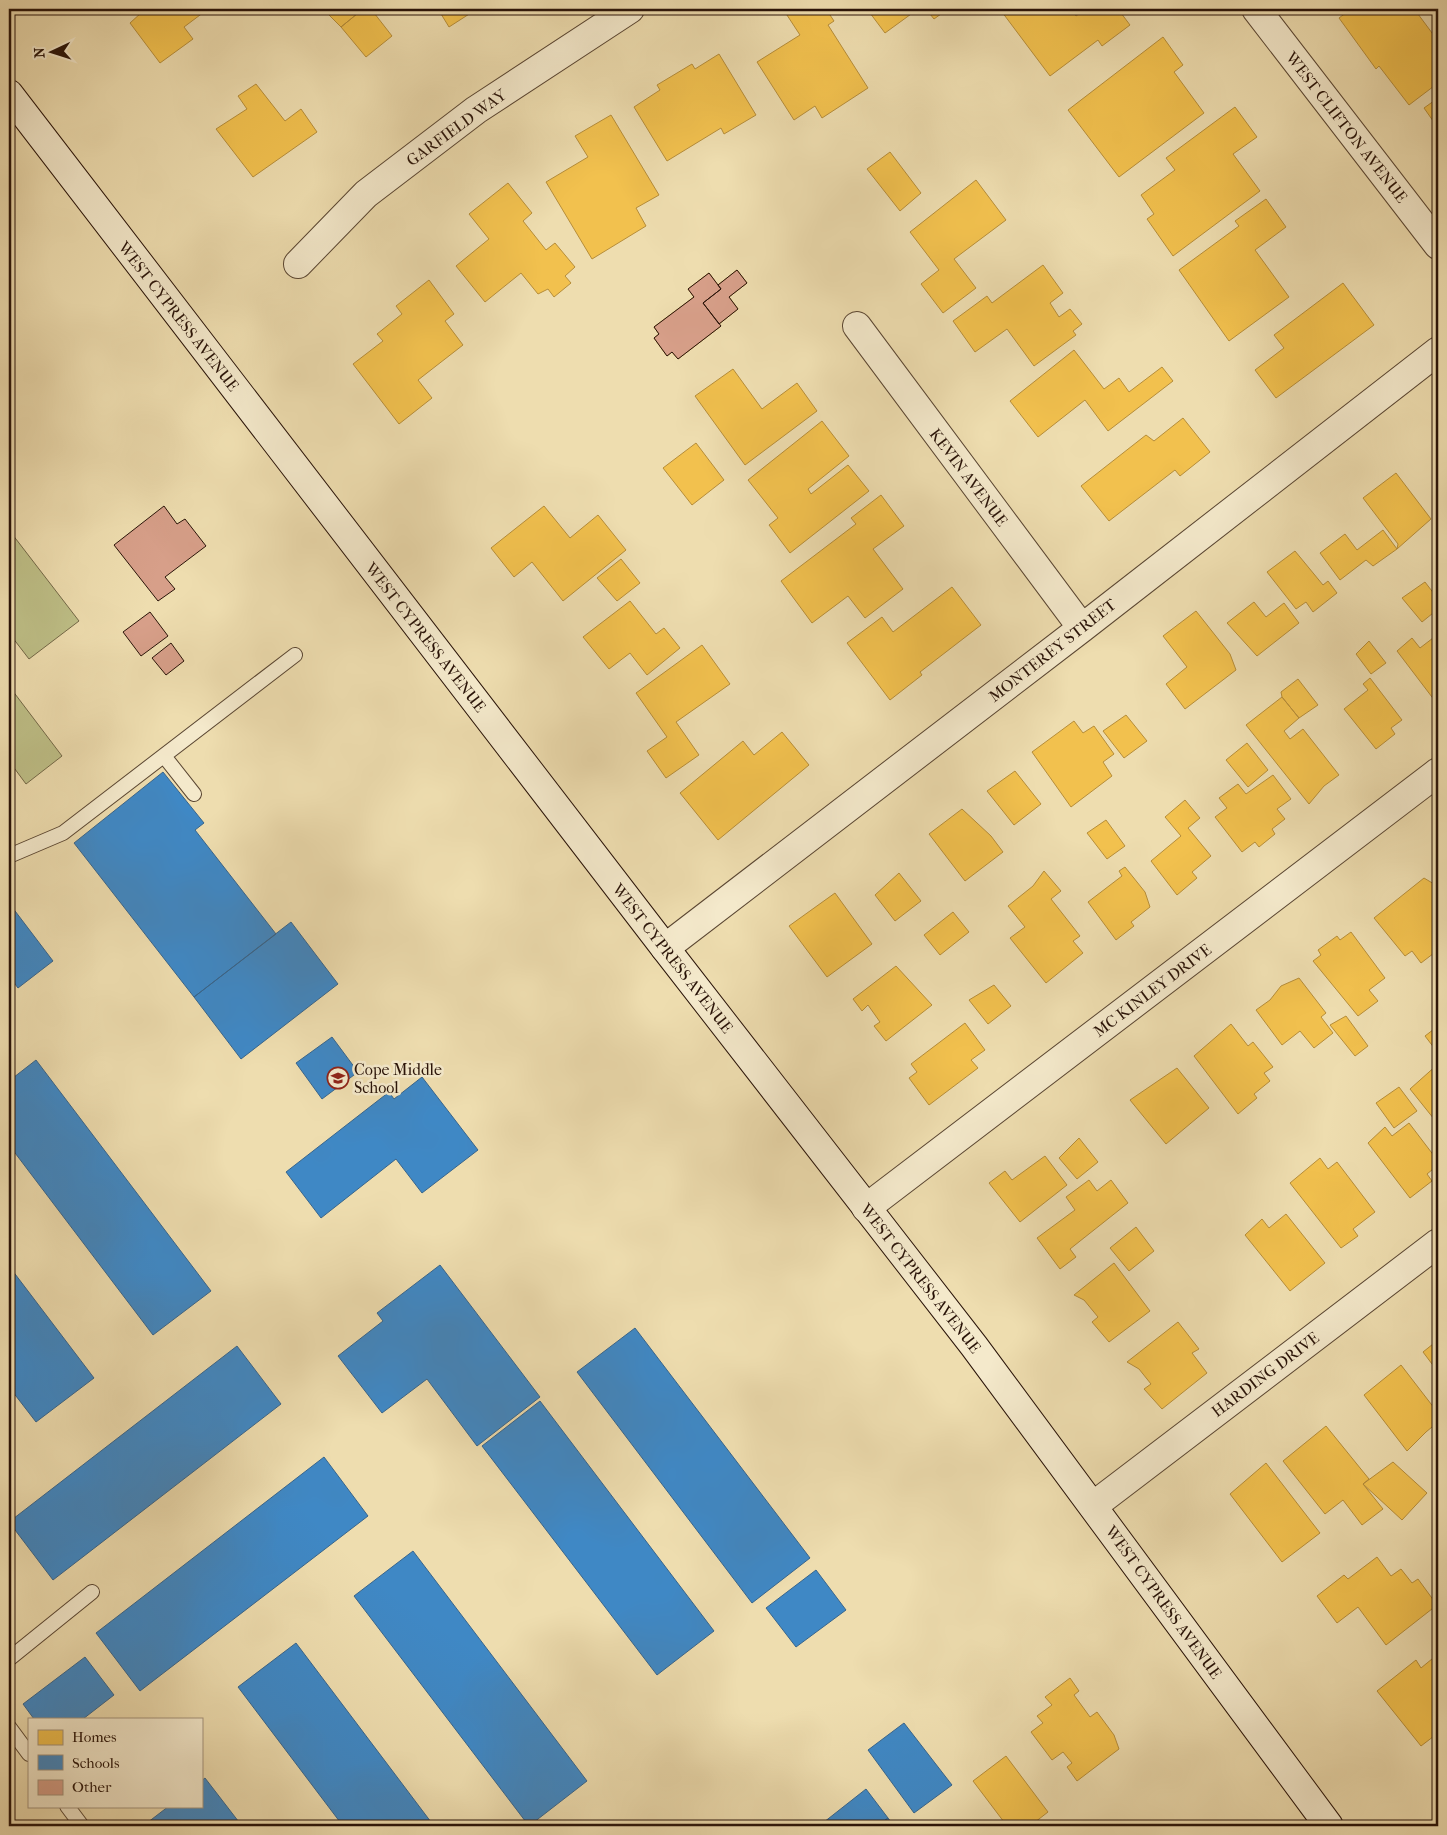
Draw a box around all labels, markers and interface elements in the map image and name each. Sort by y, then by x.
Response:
north arrow [28,28,78,78]
text: N [31,47,48,59]
street label: WEST CLIFTON AVENUE [1281,47,1412,207]
street label: GARFIELD WAY [403,84,511,170]
street label: WEST CYPRESS AVENUE [114,237,243,395]
street label: KEVIN AVENUE [926,425,1012,530]
street label: WEST CYPRESS AVENUE [361,558,490,716]
street label: MONTEREY STREET [985,595,1120,706]
street label: WEST CYPRESS AVENUE [608,879,737,1037]
street label: MC KINLEY DRIVE [1090,940,1215,1041]
place label: Cope Middle School [354,1060,442,1097]
school or university icon: Cope Middle School [326,1066,350,1090]
street label: WEST CYPRESS AVENUE [856,1199,985,1357]
street label: HARDING DRIVE [1208,1328,1323,1421]
street label: WEST CYPRESS AVENUE [1101,1521,1226,1683]
legend [28,1718,202,1808]
text: Homes [72,1728,117,1746]
text: Schools [72,1754,120,1772]
text: Other [72,1778,112,1796]

